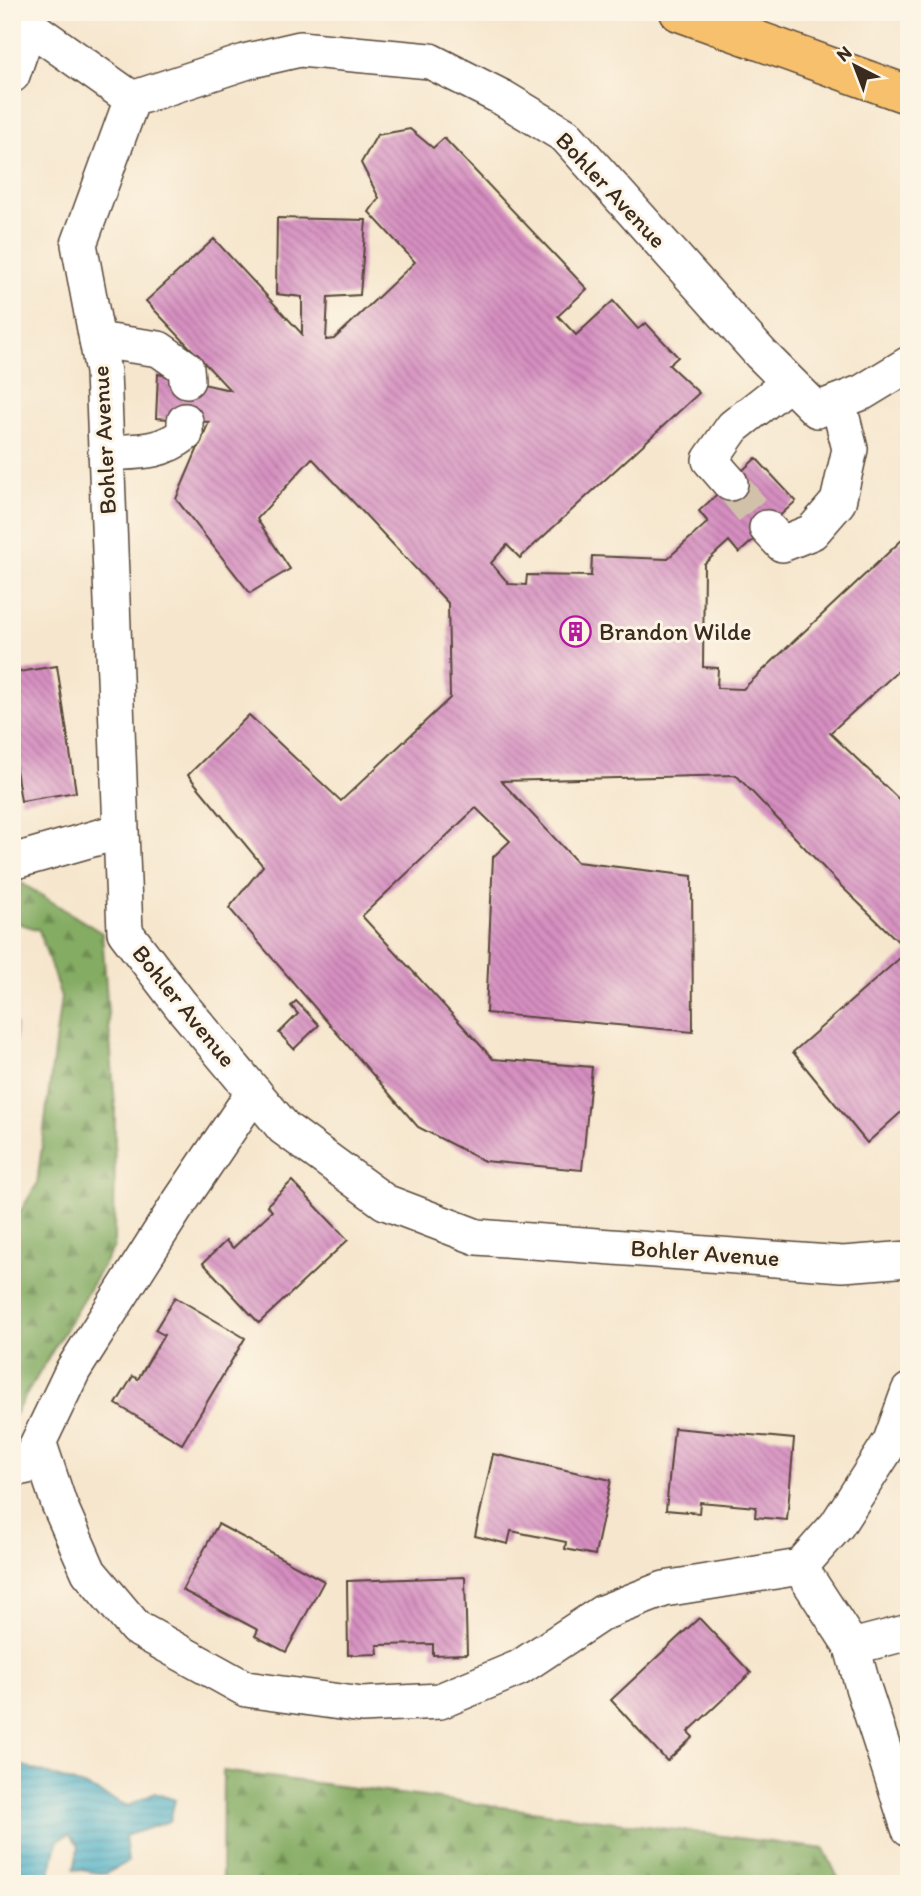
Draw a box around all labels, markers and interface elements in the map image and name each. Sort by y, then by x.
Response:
north arrow [820,32,890,102]
text: N [831,41,856,67]
street label: Bohler Avenue [550,125,673,254]
street label: Bohler Avenue [85,365,122,515]
building icon: Brandon Wilde [559,615,593,649]
place label: Brandon Wilde [599,617,751,646]
street label: Bohler Avenue [126,939,243,1073]
street label: Bohler Avenue [630,1233,780,1272]

